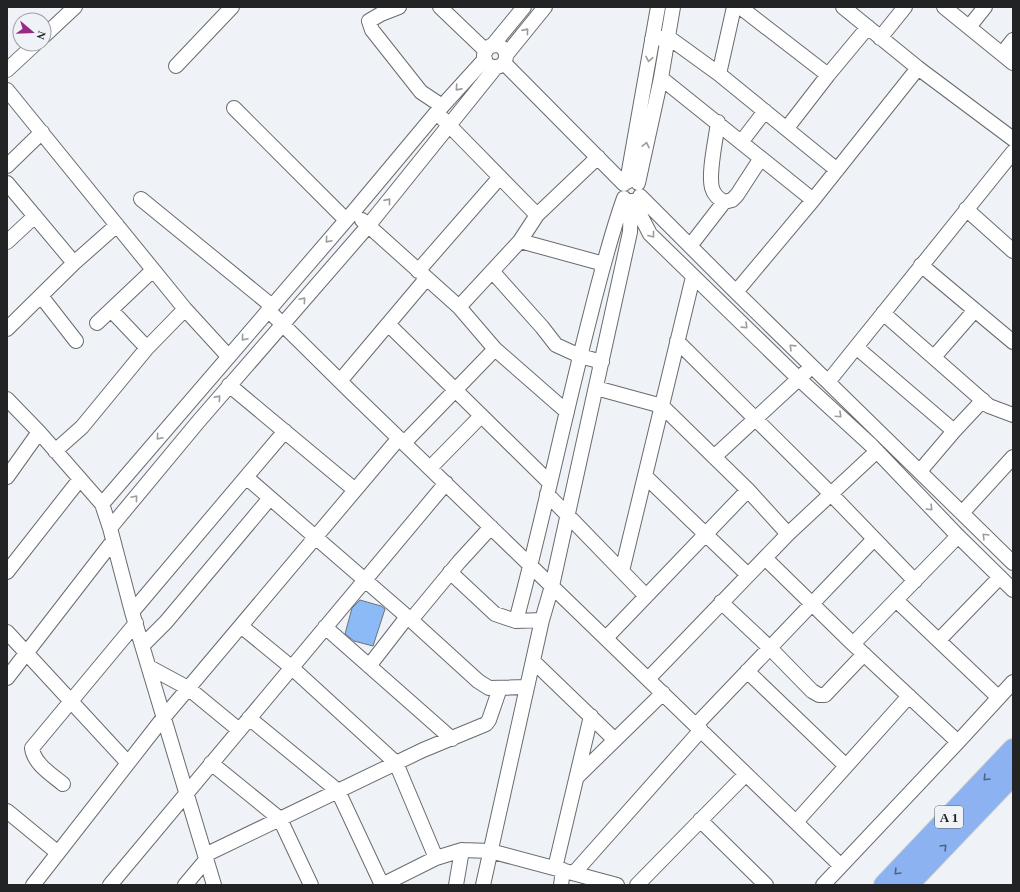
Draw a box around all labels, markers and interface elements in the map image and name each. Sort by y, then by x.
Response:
north arrow [12,12,52,52]
one-way arrow [521,28,528,35]
text: N [34,30,48,41]
one-way arrow [645,56,653,62]
one-way arrow [456,83,463,91]
one-way arrow [642,142,650,148]
one-way arrow [383,199,390,206]
one-way arrow [647,230,654,237]
one-way arrow [326,235,333,243]
one-way arrow [298,297,306,305]
one-way arrow [740,321,748,329]
one-way arrow [241,334,248,341]
one-way arrow [789,344,797,352]
one-way arrow [214,396,221,403]
one-way arrow [834,411,842,418]
one-way arrow [157,433,164,440]
one-way arrow [130,496,137,503]
one-way arrow [926,503,933,511]
one-way arrow [982,533,990,540]
one-way arrow [983,773,991,781]
road number: A 1 [935,806,963,828]
one-way arrow [940,844,947,852]
one-way arrow [894,867,901,875]

